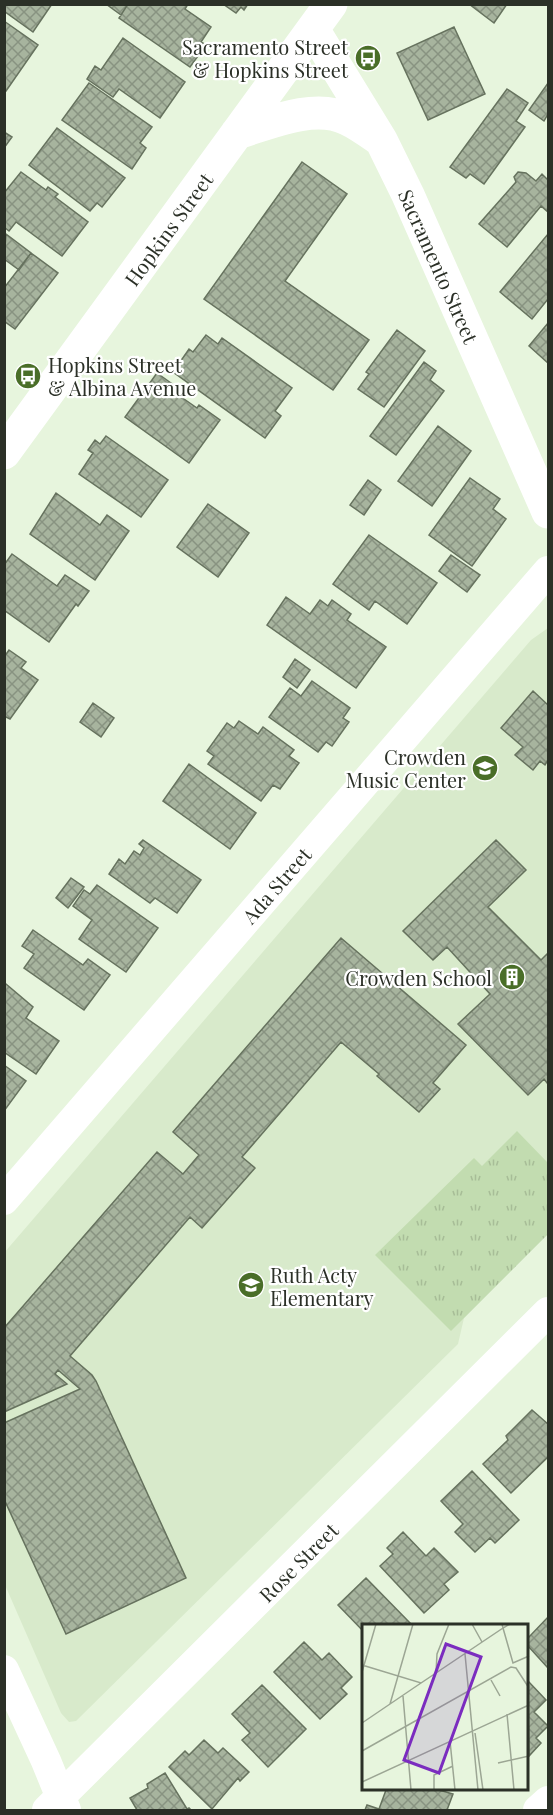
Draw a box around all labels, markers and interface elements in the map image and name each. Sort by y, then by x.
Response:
place label: Sacramento Street & Hopkins Street [182,33,349,83]
bus stop icon: Sacramento Street & Hopkins Street [353,43,383,73]
street label: Hopkins Street [118,166,219,291]
street label: Sacramento Street [393,185,485,348]
place label: Hopkins Street & Albina Avenue [48,351,196,401]
bus stop icon: Hopkins Street & Albina Avenue [13,361,43,391]
place label: Crowden Music Center [346,743,466,793]
school or university icon: Crowden Music Center [470,753,500,783]
street label: Ada Street [235,841,317,930]
building icon: Crowden School [497,962,527,992]
place label: Crowden School [345,964,492,991]
place label: Ruth Acty Elementary [270,1261,374,1311]
school or university icon: Ruth Acty Elementary [236,1270,266,1300]
street label: Rose Street [253,1516,344,1607]
inset map [362,1624,529,1791]

